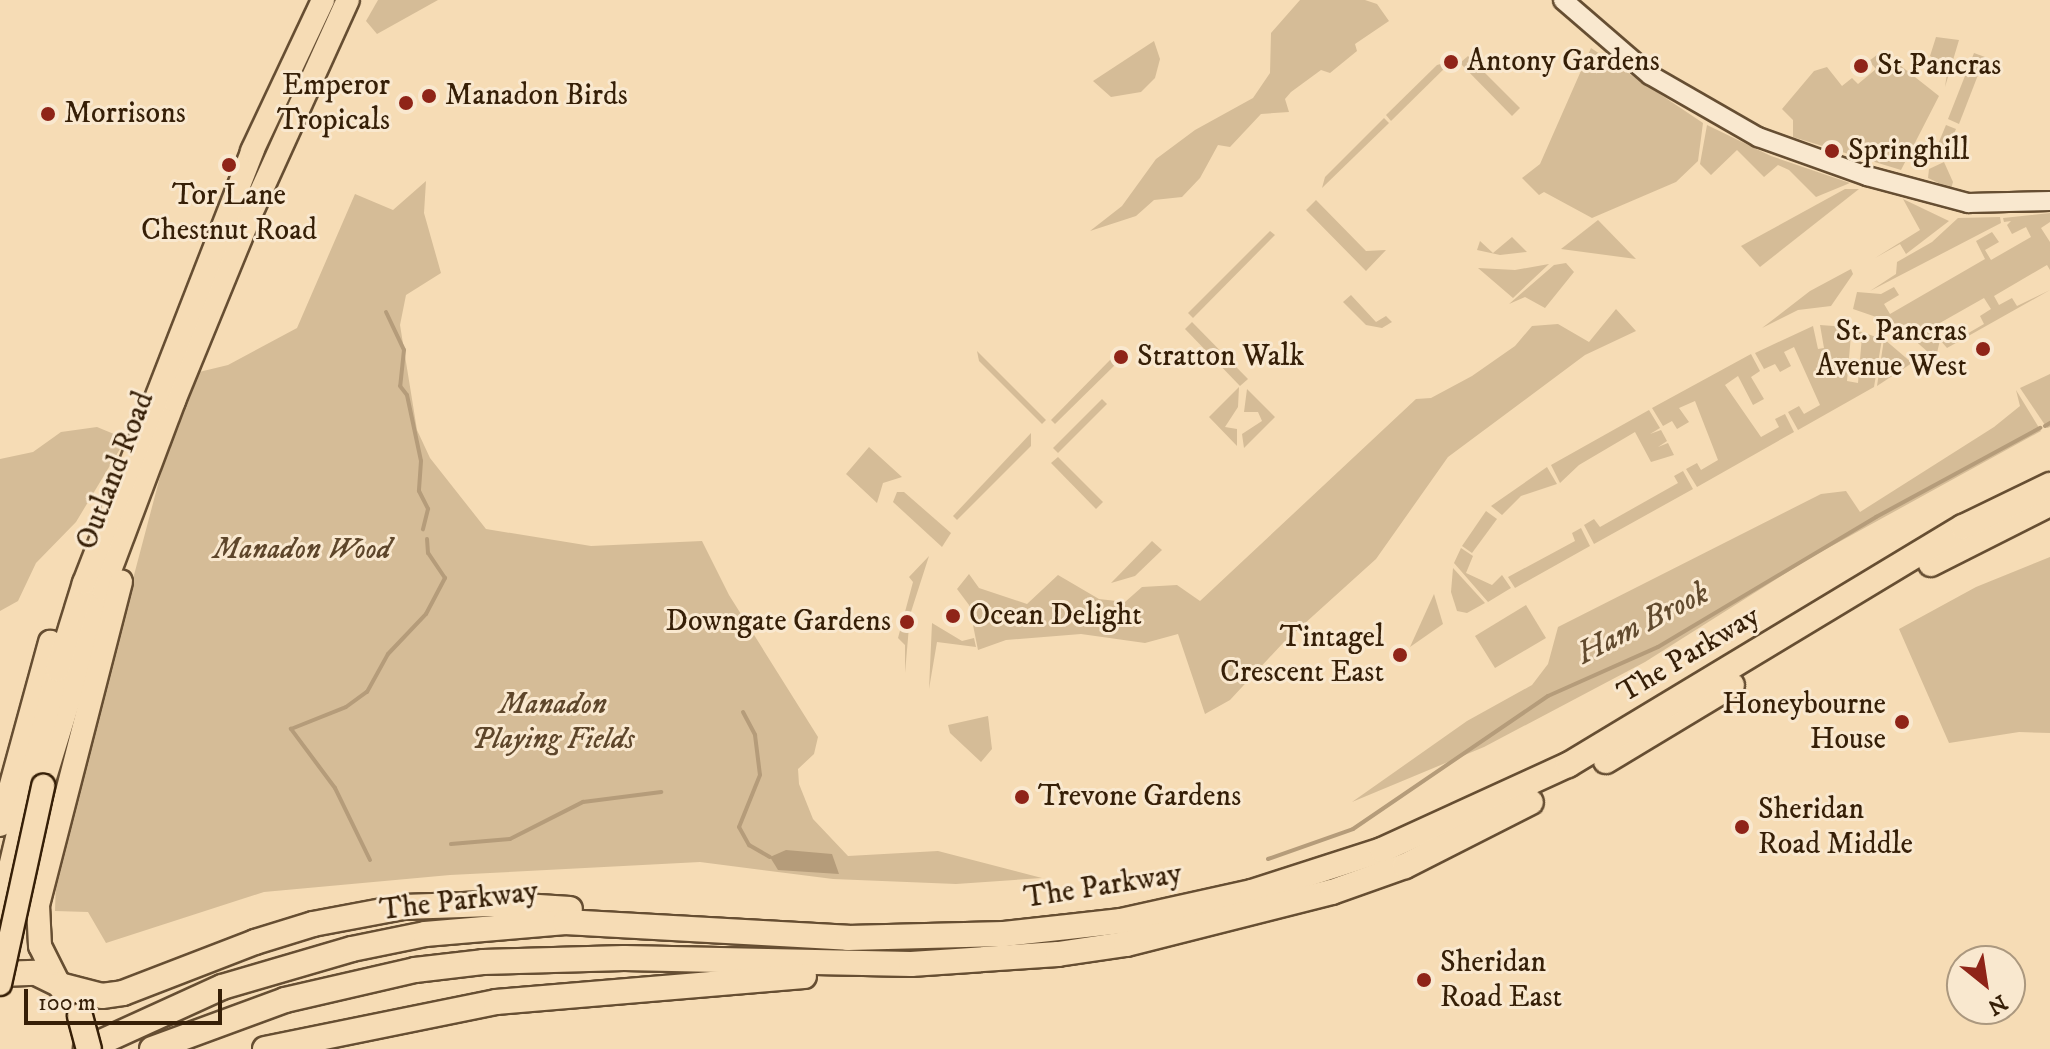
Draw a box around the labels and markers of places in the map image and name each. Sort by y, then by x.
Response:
place label: Antony Gardens [1467,44,1660,80]
place label: St Pancras [1877,48,2001,84]
marker: Antony Gardens [1442,53,1460,71]
marker: St Pancras [1852,57,1870,75]
place label: Emperor Tropicals [277,68,390,138]
place label: Manadon Birds [445,78,628,114]
marker: Manadon Birds [420,87,438,105]
marker: Emperor Tropicals [397,94,415,112]
place label: Morrisons [64,96,186,132]
marker: Morrisons [39,105,57,123]
place label: Springhill [1848,133,1969,169]
marker: Springhill [1823,142,1841,160]
marker: Tor Lane Chestnut Road [220,156,238,174]
place label: Tor Lane Chestnut Road [141,178,317,248]
place label: St. Pancras Avenue West [1816,314,1967,384]
place label: Stratton Walk [1137,339,1304,375]
marker: St. Pancras Avenue West [1974,340,1992,358]
marker: Stratton Walk [1112,348,1130,366]
place label: Ocean Delight [969,598,1142,634]
place label: Downgate Gardens [666,604,891,640]
marker: Ocean Delight [944,607,962,625]
marker: Downgate Gardens [898,613,916,631]
place label: Tintagel Crescent East [1220,620,1384,690]
marker: Tintagel Crescent East [1391,646,1409,664]
place label: Honeybourne House [1722,687,1886,758]
marker: Honeybourne House [1893,713,1911,731]
place label: Trevone Gardens [1038,779,1241,815]
marker: Trevone Gardens [1013,788,1031,806]
place label: Sheridan Road Middle [1758,792,1913,862]
marker: Sheridan Road Middle [1733,818,1751,836]
place label: Sheridan Road East [1440,945,1562,1016]
marker: Sheridan Road East [1415,971,1433,989]

